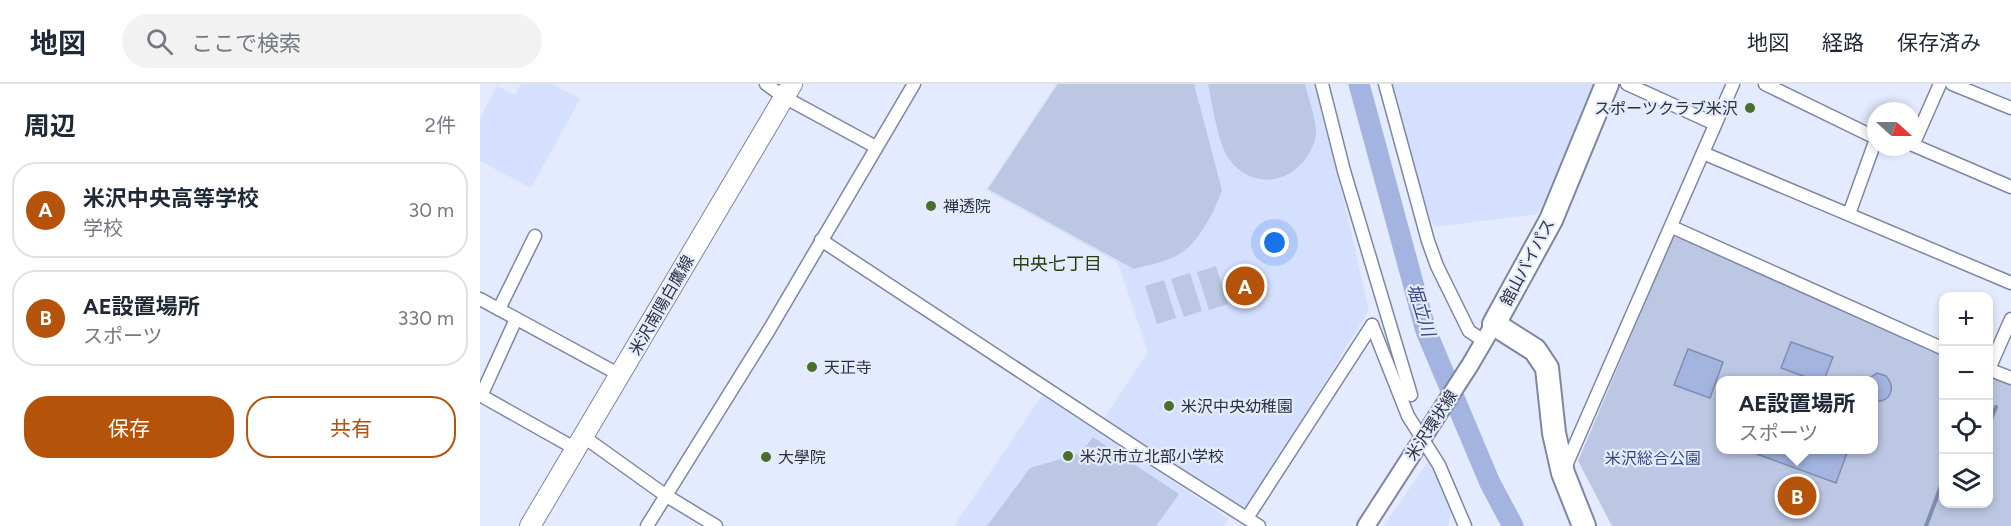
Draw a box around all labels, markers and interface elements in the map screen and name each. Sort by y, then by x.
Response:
search box [122,14,542,68]
icon: search [143,25,176,58]
text: 地図 [30,26,86,60]
text: ここで検索 [191,30,301,57]
text: 地図 [1747,30,1789,55]
text: 経路 [1822,30,1864,55]
text: 保存済み [1897,30,1981,55]
place label: スポーツクラブ米沢 [1594,99,1738,118]
marker: スポーツクラブ米沢 [1743,101,1757,115]
north arrow [1867,102,1921,156]
text: 周辺 [24,110,76,142]
text: 2件 [425,113,456,137]
text: 米沢中央高等学校 [83,185,259,212]
place label: 禅透院 [943,197,991,216]
text: A [38,198,53,222]
text: 30 m [408,198,454,222]
marker: 禅透院 [924,199,938,213]
text: 学校 [83,216,123,240]
street label: 舘山バイパス [1497,216,1558,309]
your location [1260,228,1289,257]
street label: 米沢南陽白鷹線 [625,252,698,359]
district label: 中央七丁目 [1012,253,1102,275]
pin: A [1226,264,1264,308]
water label: 堀立川 [1403,281,1440,341]
map controls [1939,292,1993,508]
button: + [1939,292,1993,346]
text: AE設置場所 [83,293,200,320]
text: B [39,306,52,330]
text: 330 m [397,306,454,330]
text: スポーツ [83,324,163,348]
button: − [1939,346,1993,400]
place label: 天正寺 [824,358,872,377]
marker: 天正寺 [805,360,819,374]
popup [1716,376,1878,454]
street label: 米沢環状線 [1402,387,1461,464]
text: AE設置場所 [1739,390,1855,417]
button: 保存 [24,396,234,458]
button: 共有 [246,396,456,458]
place label: 米沢中央幼稚園 [1181,397,1293,416]
marker: 米沢中央幼稚園 [1162,399,1176,413]
button: locate [1939,400,1993,454]
text: スポーツ [1739,421,1818,445]
place label: 米沢市立北部小学校 [1080,447,1224,466]
place label: 大學院 [778,448,826,467]
marker: 米沢市立北部小学校 [1061,449,1075,463]
park label: 米沢総合公園 [1605,449,1701,468]
marker: 大學院 [759,450,773,464]
button: layers [1939,454,1993,508]
pin: B [1778,474,1816,518]

